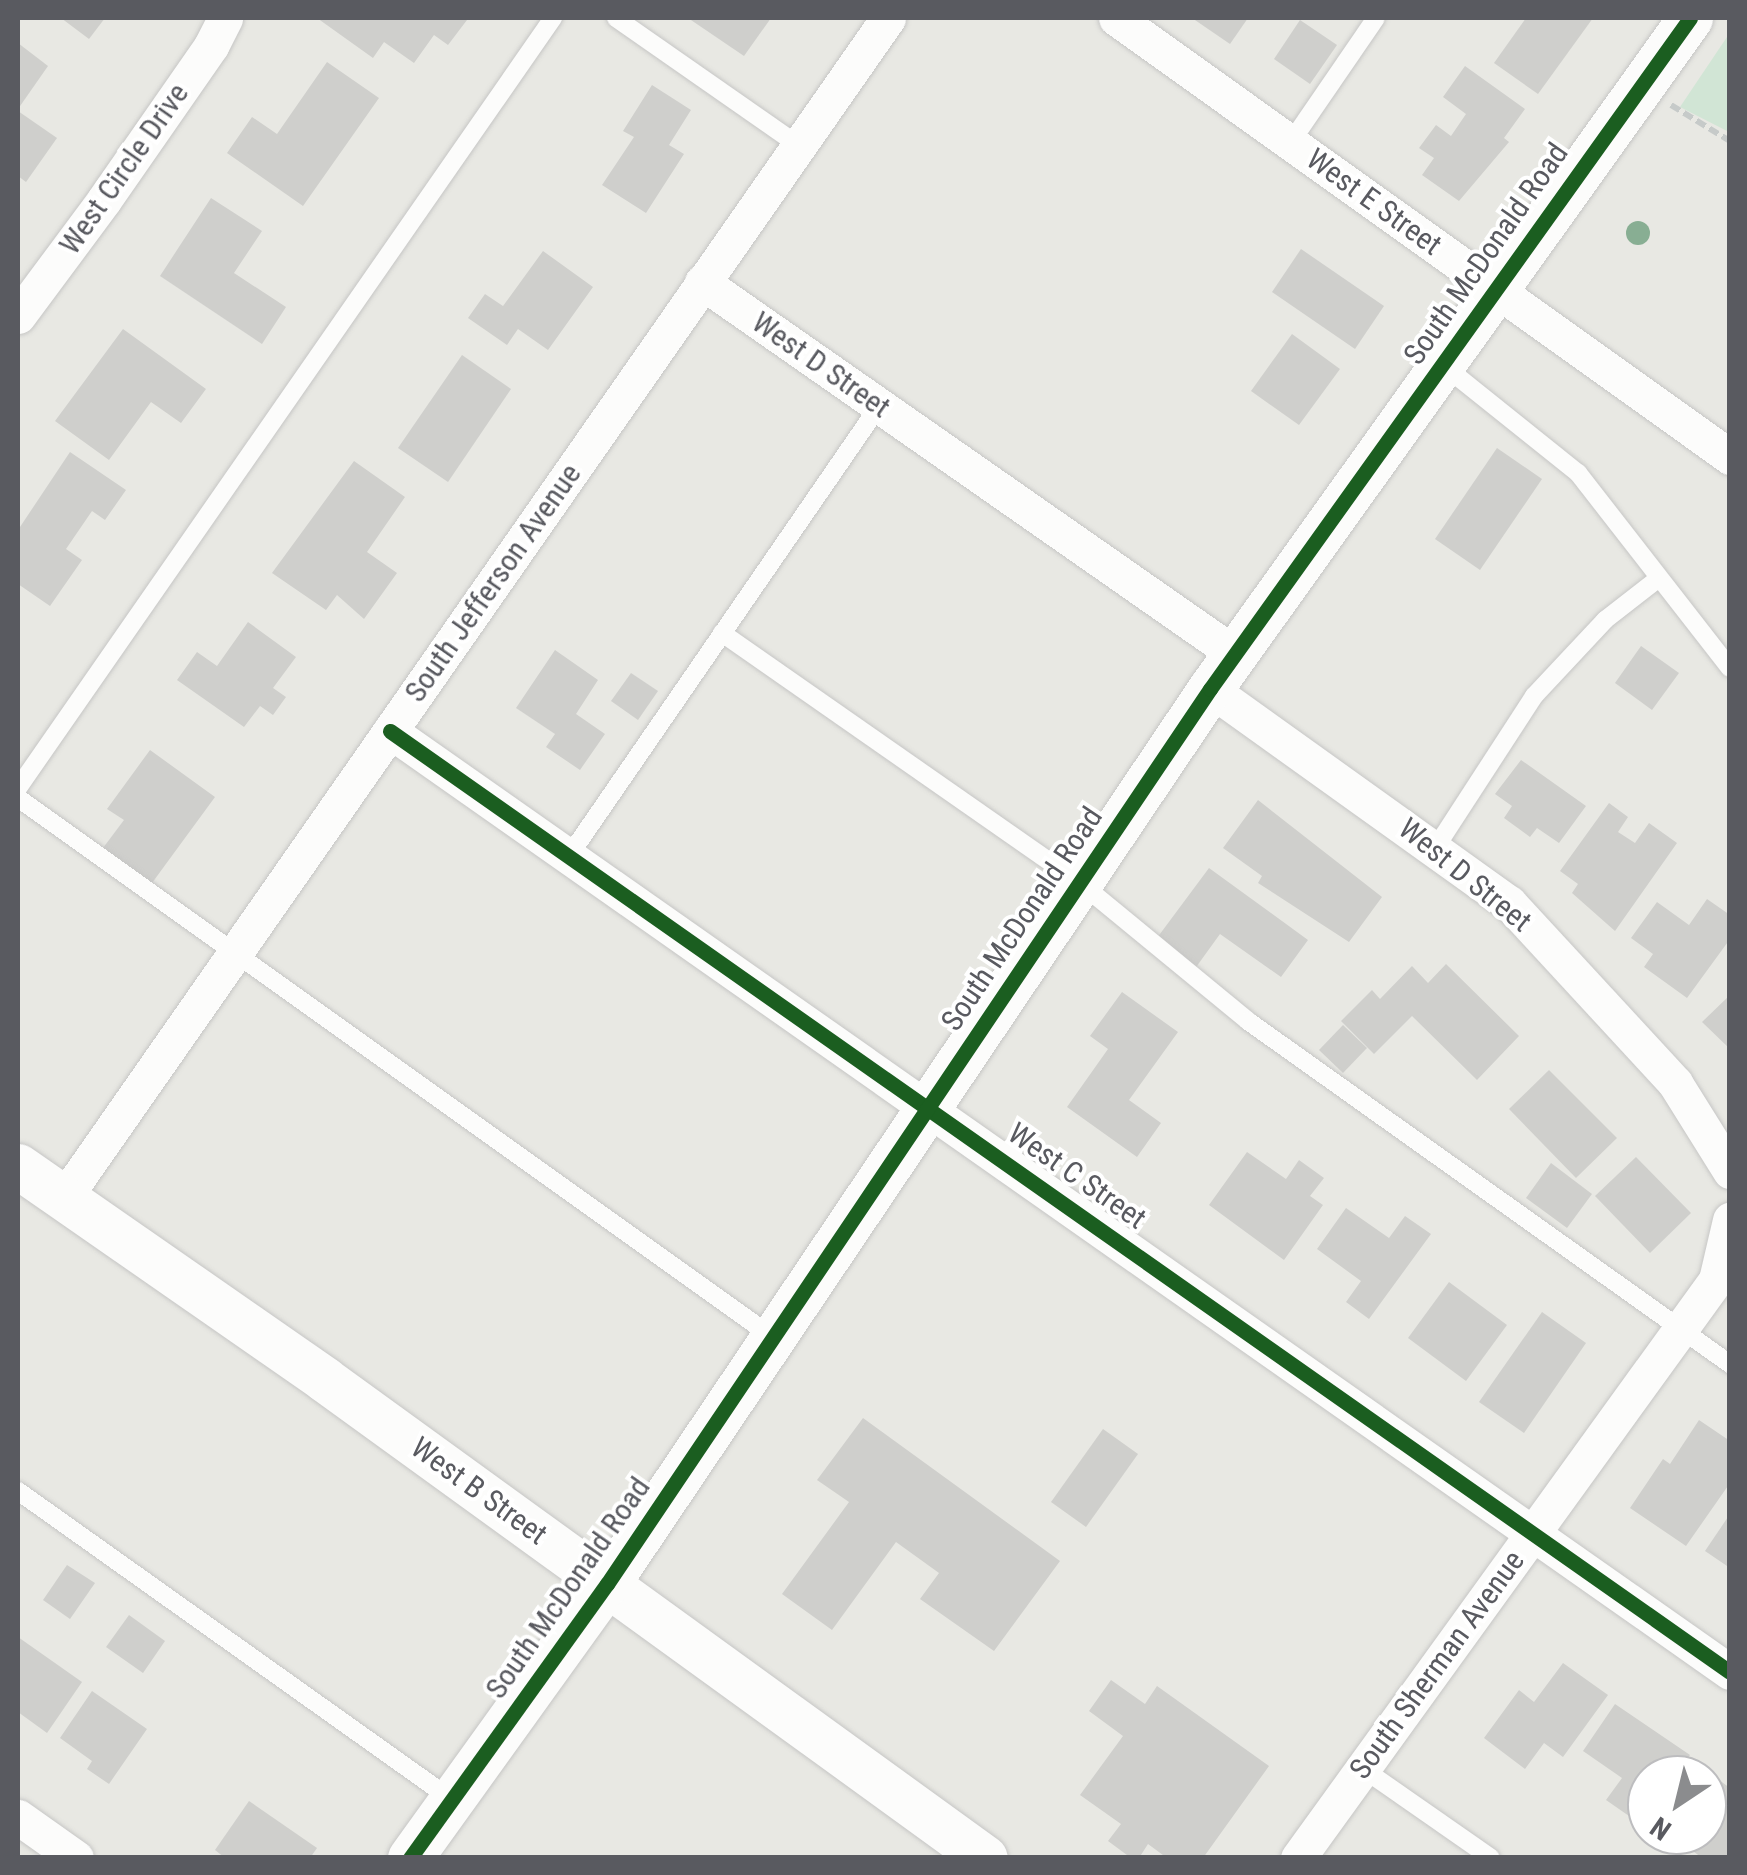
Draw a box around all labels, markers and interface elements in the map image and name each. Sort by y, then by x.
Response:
street label: West Circle Drive [52,77,196,261]
street label: South McDonald Road [1396,136,1576,372]
street label: West E Street [1300,141,1448,263]
street label: West D Street [745,304,897,426]
street label: South Jefferson Avenue [397,457,589,709]
street label: South McDonald Road [934,800,1110,1038]
street label: West D Street [1391,811,1539,939]
street label: West C Street [1001,1115,1153,1237]
street label: West B Street [404,1430,554,1552]
street label: South McDonald Road [478,1470,658,1706]
street label: South Sherman Avenue [1342,1544,1532,1786]
north arrow [1627,1755,1727,1855]
text: N [1644,1810,1677,1847]

